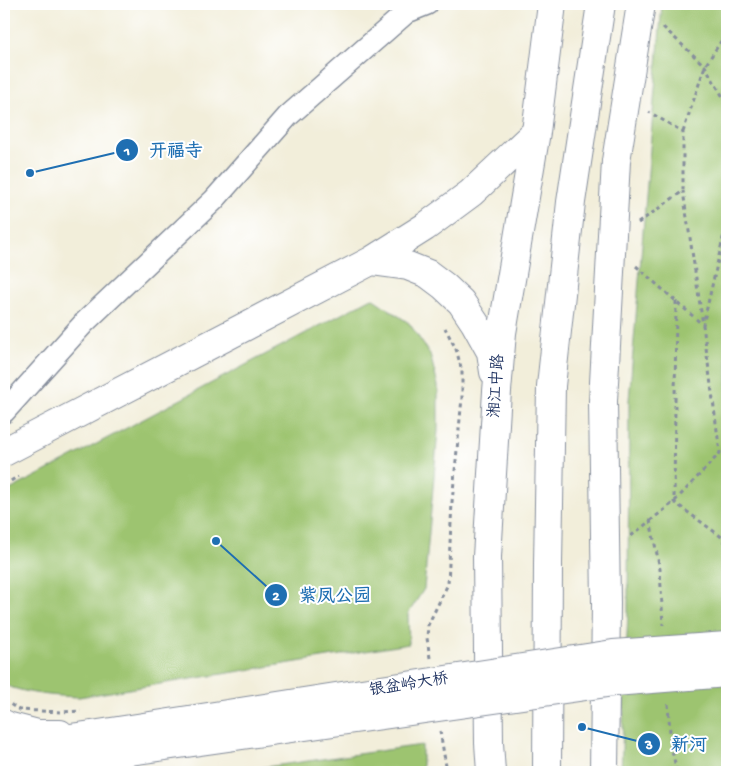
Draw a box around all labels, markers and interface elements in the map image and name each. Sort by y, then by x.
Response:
callout: 开福寺 [114,133,213,166]
text: 开福寺 [149,141,203,163]
text: 1 [123,143,130,161]
street label: 湘江中路 [484,353,510,419]
callout: 紫凤公园 [264,579,381,612]
text: 紫凤公园 [299,586,371,608]
text: 2 [272,588,280,606]
street label: 银盆岭大桥 [368,668,450,702]
callout: 新河 [636,727,717,760]
text: 新河 [671,735,707,757]
text: 3 [644,737,653,755]

